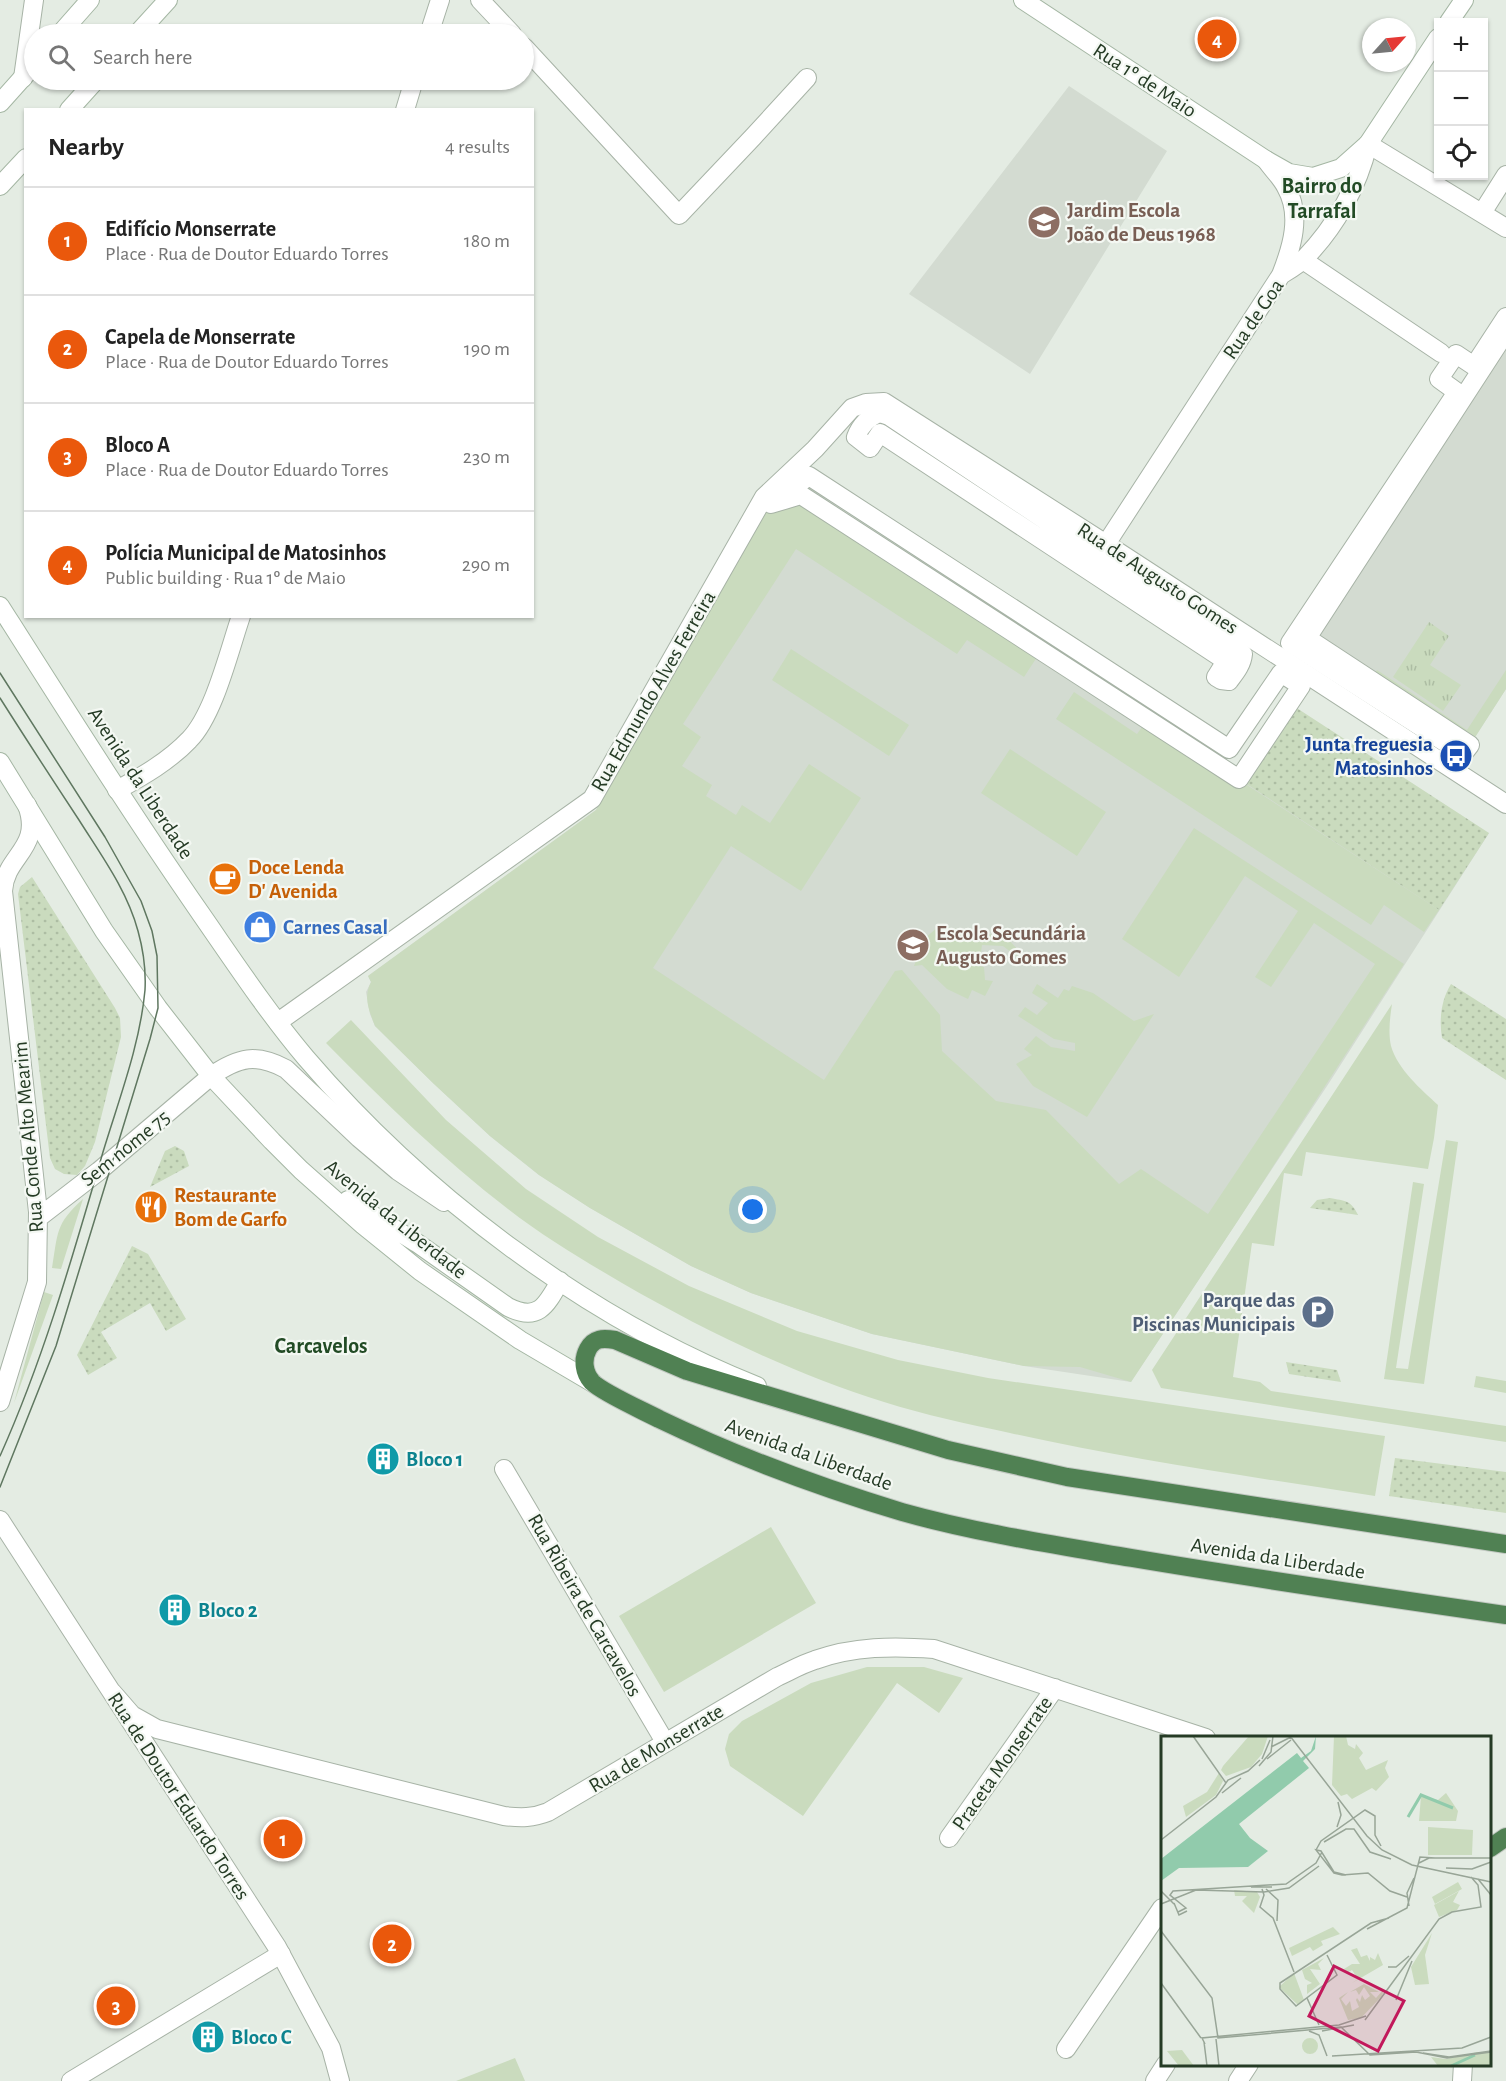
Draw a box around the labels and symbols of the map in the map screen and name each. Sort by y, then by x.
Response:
pin: 4 [1198,16,1236,62]
north arrow [1362,18,1416,72]
street label: Rua 1º de Maio [1089,39,1200,121]
district label: Bairro do Tarrafal [1281,175,1363,222]
place label: Jardim Escola João de Deus 1968 [1067,200,1216,245]
school or university icon: Jardim Escola João de Deus 1968 [1026,204,1062,240]
street label: Rua de Goa [1219,275,1288,363]
street label: Rua de Augusto Gomes [1074,519,1242,638]
street label: Rua Edmundo Alves Ferreira [587,587,720,795]
street label: Avenida da Liberdade [84,704,197,863]
place label: Junta freguesia Matosinhos [1305,734,1433,779]
bus stop icon: Junta freguesia Matosinhos [1438,738,1474,774]
place label: Doce Lenda D' Avenida [248,857,344,902]
cafe icon: Doce Lenda D' Avenida [207,861,243,897]
shop icon: Carnes Casal [242,909,278,945]
place label: Carnes Casal [283,917,388,938]
place label: Escola Secundária Augusto Gomes [936,923,1086,968]
school or university icon: Escola Secundária Augusto Gomes [895,927,931,963]
street label: Rua Conde Alto Mearim [10,1040,47,1234]
street label: Sem nome 75 [77,1106,174,1190]
street label: Avenida da Liberdade [321,1156,471,1283]
place label: Restaurante Bom de Garfo [174,1185,287,1230]
restaurant icon: Restaurante Bom de Garfo [133,1189,169,1225]
your location [738,1195,767,1224]
place label: Parque das Piscinas Municipais [1132,1290,1295,1335]
parking icon: Parque das Piscinas Municipais [1300,1294,1336,1330]
district label: Carcavelos [274,1335,368,1357]
street label: Avenida da Liberdade [722,1414,895,1494]
building icon: Bloco 1 [365,1441,401,1477]
place label: Bloco 1 [406,1449,463,1470]
street label: Rua Ribeira de Carcavelos [524,1510,645,1700]
street label: Avenida da Liberdade [1189,1534,1367,1583]
building icon: Bloco 2 [157,1592,193,1628]
place label: Bloco 2 [198,1600,258,1621]
street label: Rua de Doutor Eduardo Torres [104,1689,253,1904]
street label: Praceta Monserrate [948,1692,1056,1834]
street label: Rua de Monserrate [585,1700,727,1797]
inset map [1161,1736,1491,2066]
pin: 1 [264,1816,302,1862]
pin: 2 [372,1922,412,1966]
pin: 3 [96,1984,136,2028]
building icon: Bloco C [190,2019,226,2055]
place label: Bloco C [231,2027,292,2048]

